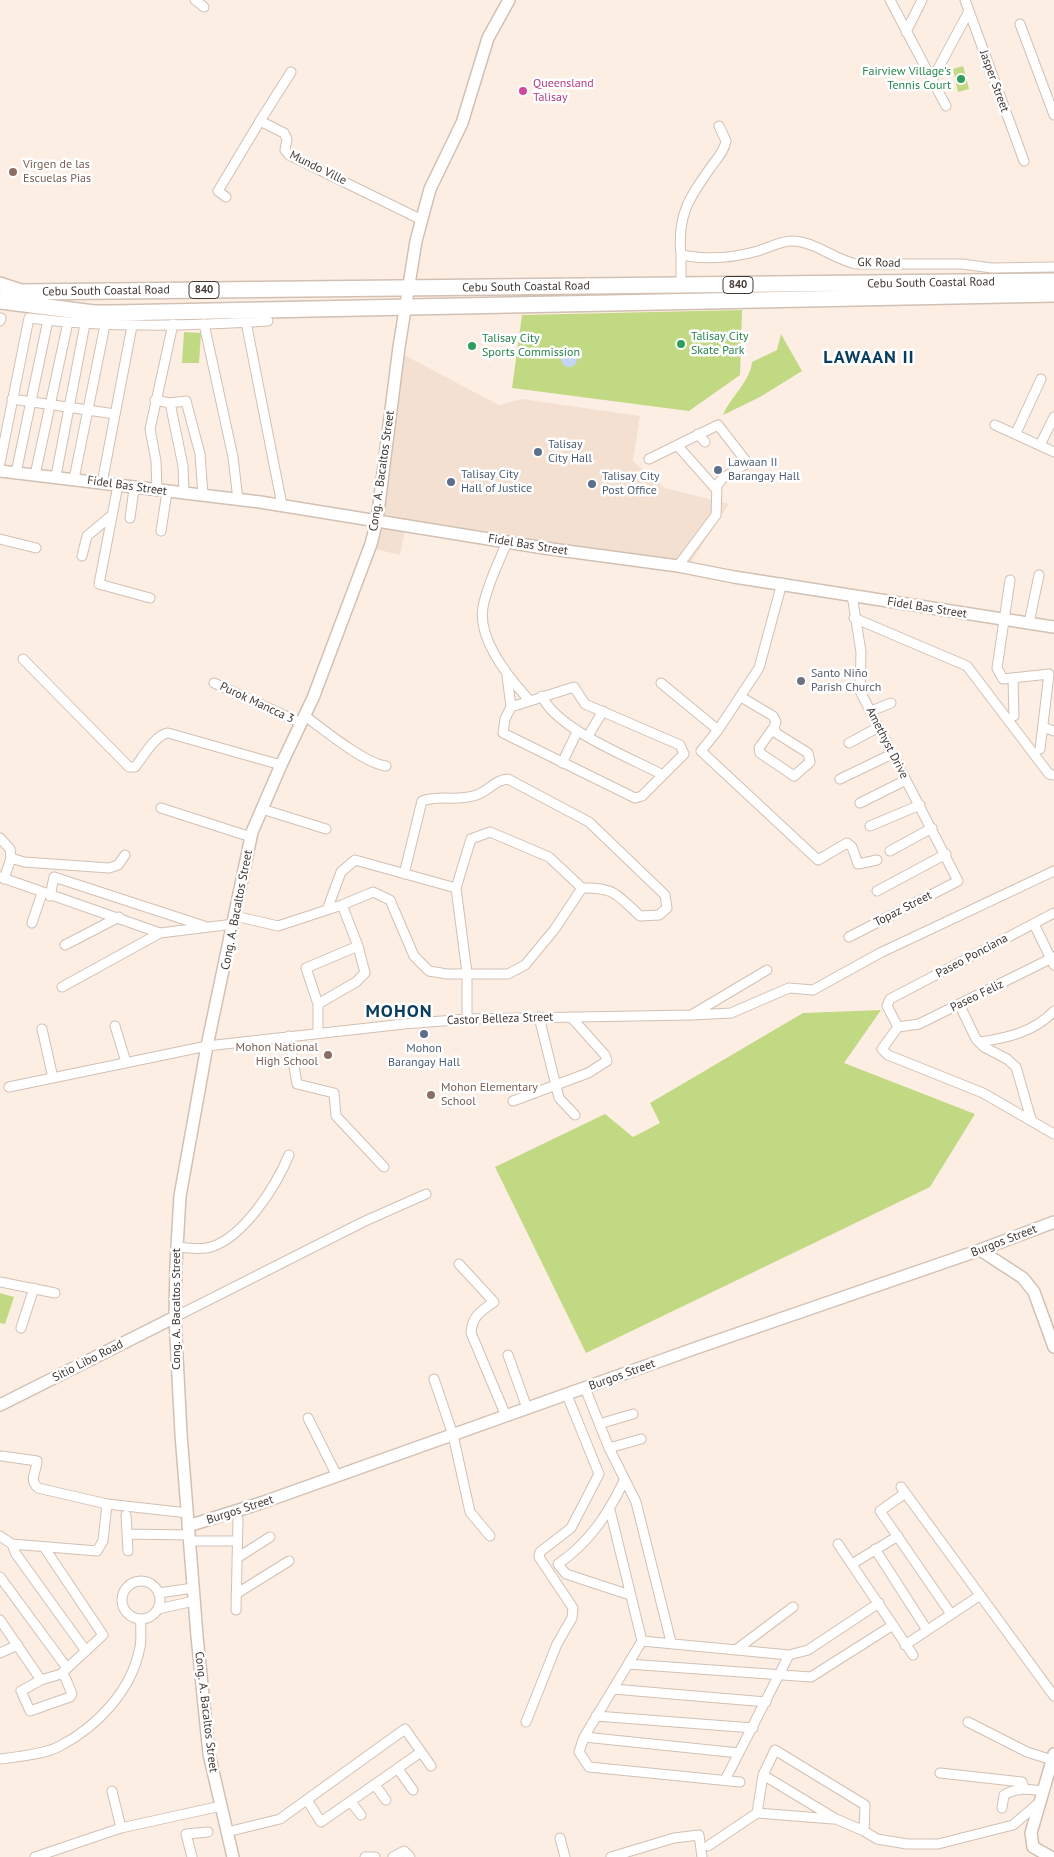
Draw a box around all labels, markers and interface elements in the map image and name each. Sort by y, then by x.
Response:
street label: Jasper Street [976,48,1012,114]
place label: Fairview Village's Tennis Court [862,65,951,93]
marker: Fairview Village's Tennis Court [955,73,967,85]
place label: Queensland Talisay [533,77,594,105]
marker: Queensland Talisay [517,85,529,97]
street label: Mundo Ville [287,148,349,188]
place label: Virgen de las Escuelas Pias [23,158,91,186]
marker: Virgen de las Escuelas Pias [7,166,19,178]
street label: GK Road [857,255,901,271]
street label: Cebu South Coastal Road [867,275,995,291]
road number: 840 [723,276,753,294]
street label: Cebu South Coastal Road [462,279,590,295]
road number: 840 [189,282,219,298]
street label: Cebu South Coastal Road [42,283,170,299]
place label: Talisay City Skate Park [691,330,749,358]
place label: Talisay City Sports Commission [482,332,580,360]
marker: Talisay City Skate Park [675,338,687,350]
marker: Talisay City Sports Commission [466,340,478,352]
district label: LAWAAN II [822,347,916,369]
street label: Cong. A. Bacaltos Street [366,410,398,532]
place label: Talisay City Hall [548,438,592,466]
marker: Talisay City Hall [532,446,544,458]
place label: Lawaan II Barangay Hall [728,456,800,484]
marker: Lawaan II Barangay Hall [712,464,724,476]
place label: Talisay City Hall of Justice [461,468,532,496]
place label: Talisay City Post Office [602,470,660,498]
street label: Fidel Bas Street [86,473,168,499]
marker: Talisay City Hall of Justice [445,476,457,488]
marker: Talisay City Post Office [586,478,598,490]
street label: Fidel Bas Street [487,532,569,558]
street label: Fidel Bas Street [886,595,968,621]
place label: Santo Niño Parish Church [811,667,881,695]
marker: Santo Niño Parish Church [795,675,807,687]
street label: Purok Mancca 3 [217,679,297,727]
street label: Amethyst Drive [863,705,911,781]
street label: Cong. A. Bacaltos Street [218,849,256,971]
street label: Topaz Street [872,888,934,930]
street label: Paseo Ponciana [934,931,1010,981]
street label: Paseo Feliz [948,977,1006,1015]
district label: MOHON [365,1001,433,1023]
street label: Castor Belleza Street [447,1010,553,1028]
marker: Mohon Barangay Hall [418,1028,430,1040]
place label: Mohon National High School [236,1041,318,1069]
place label: Mohon Barangay Hall [388,1042,460,1070]
marker: Mohon National High School [322,1049,334,1061]
place label: Mohon Elementary School [441,1081,538,1109]
marker: Mohon Elementary School [425,1089,437,1101]
street label: Burgos Street [969,1222,1039,1260]
street label: Cong. A. Bacaltos Street [170,1248,184,1370]
street label: Sitio Libo Road [50,1337,126,1385]
street label: Burgos Street [587,1356,657,1394]
street label: Burgos Street [205,1492,275,1528]
street label: Cong. A. Bacaltos Street [191,1651,221,1773]

